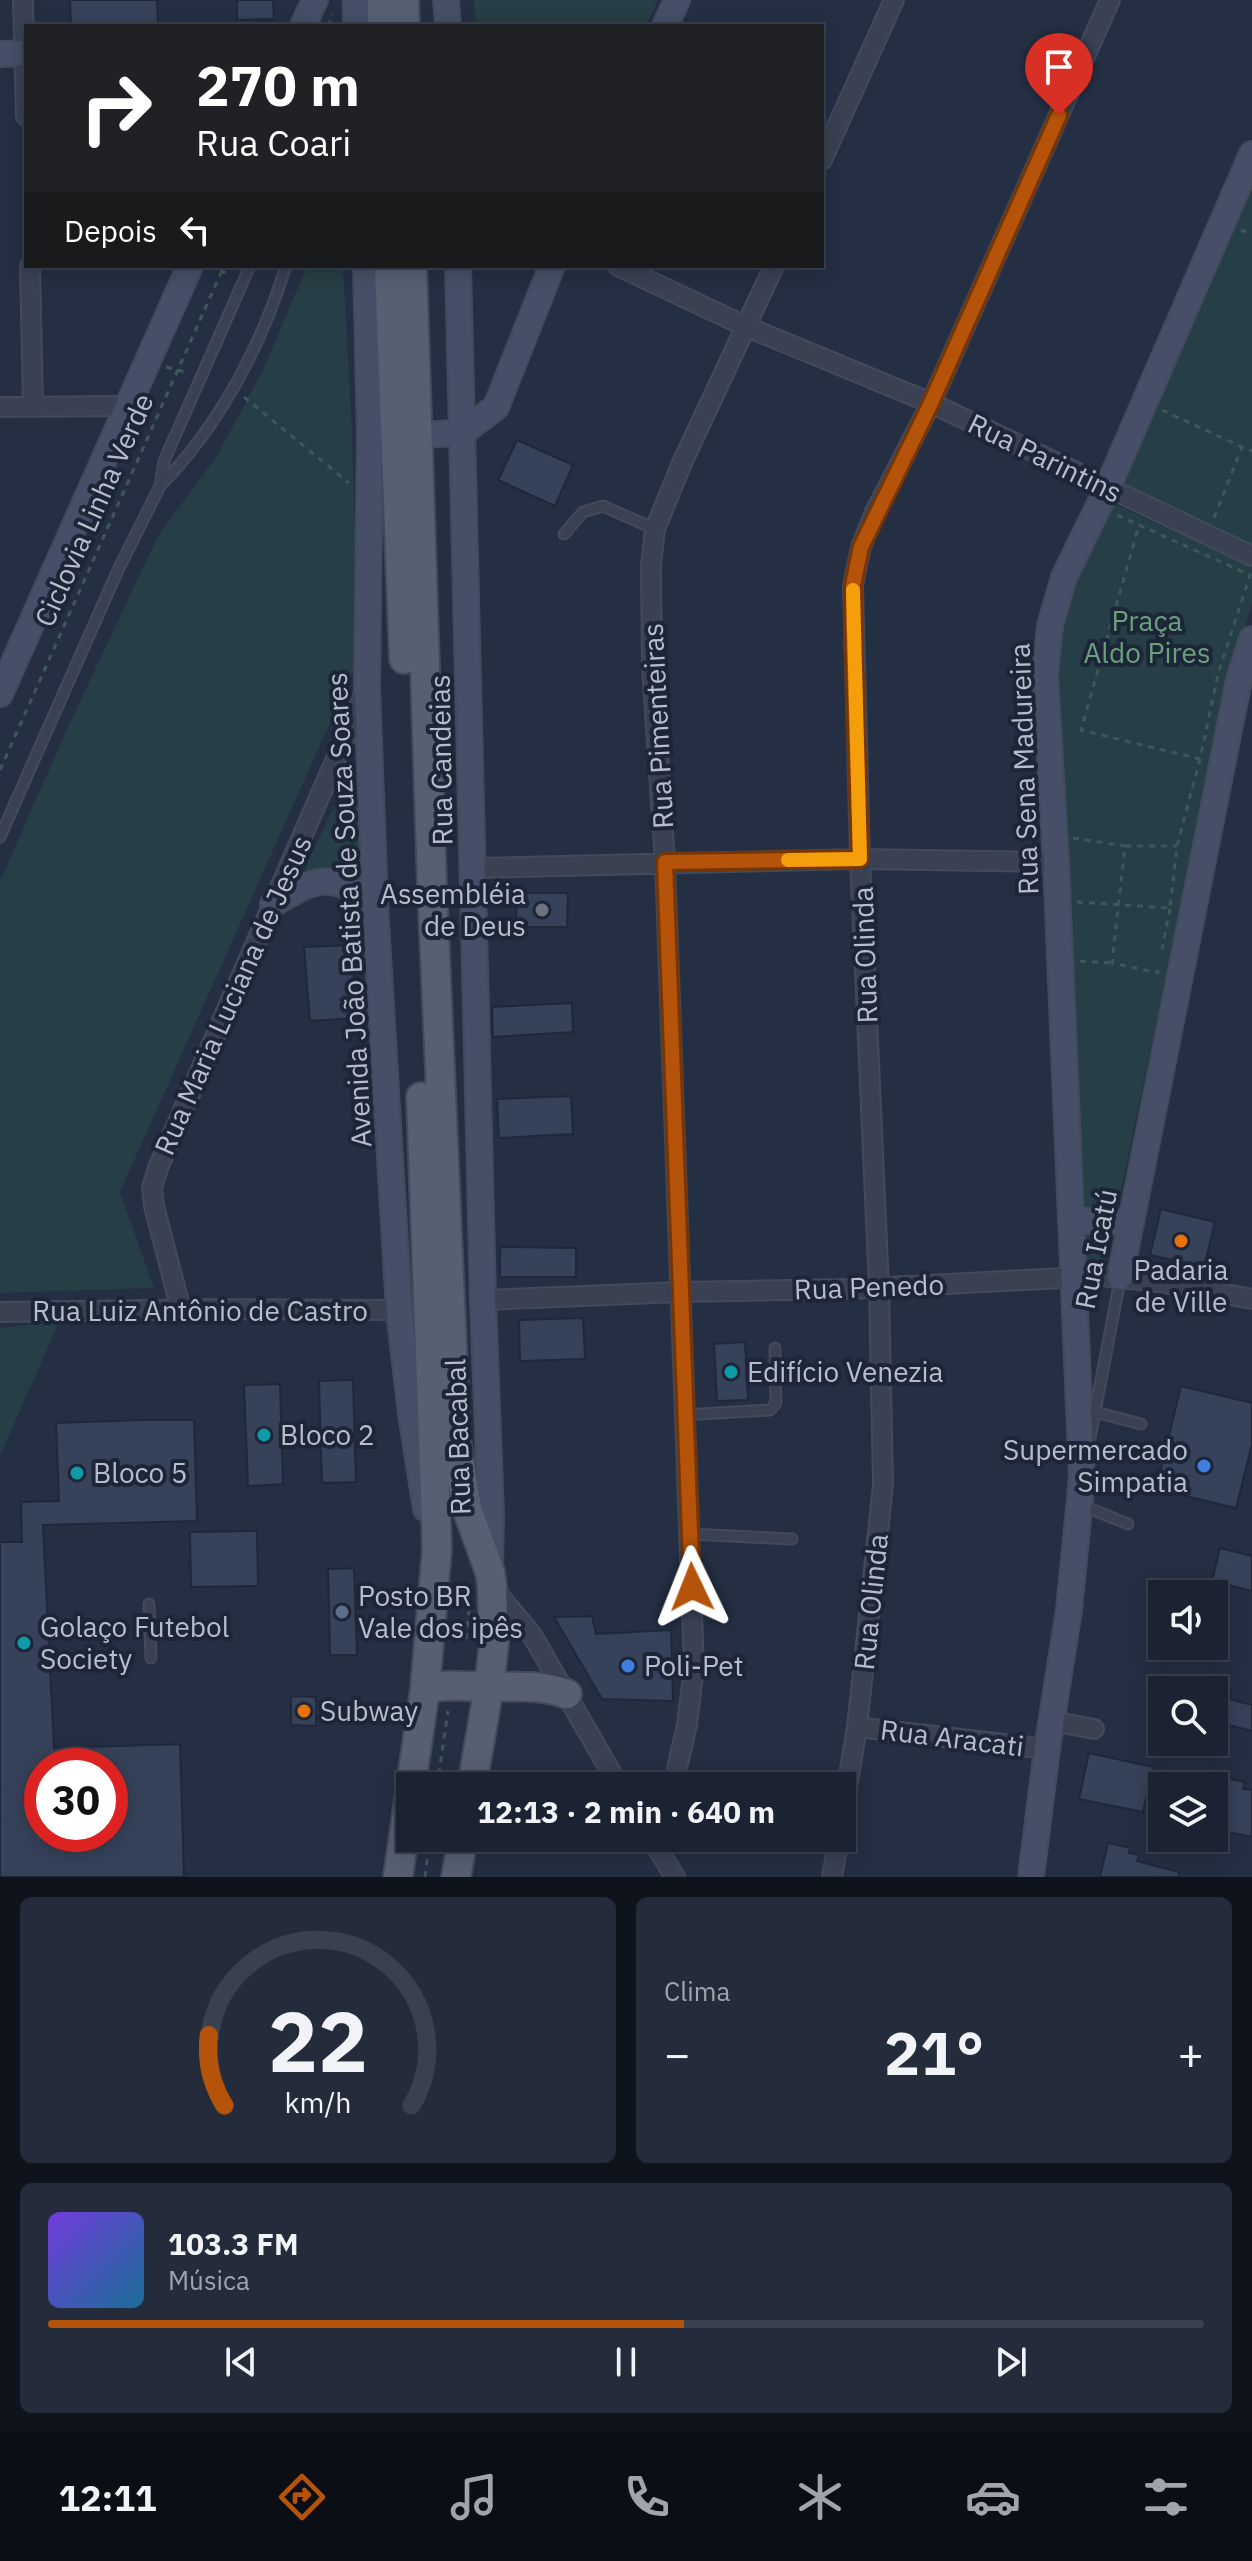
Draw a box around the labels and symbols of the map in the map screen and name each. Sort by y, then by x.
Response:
pin [1025,33,1093,115]
street label: Ciclovia Linha Verde [25,387,162,632]
street label: Rua Parintins [962,404,1128,511]
park label: Praça Aldo Pires [1083,602,1211,671]
street label: Rua Pimenteiras [634,622,681,830]
street label: Rua Sena Madureira [1001,642,1046,896]
street label: Avenida João Batista de Souza Soares [318,671,379,1149]
street label: Rua Candeias [421,674,460,846]
street label: Rua Maria Luciana de Jesus [145,829,320,1160]
place label: Assembléia de Deus [380,875,526,944]
street label: Rua Olinda [844,886,885,1024]
marker: Assembléia de Deus [533,901,551,919]
street label: Rua Icatú [1066,1186,1125,1312]
marker: Padaria de Ville [1172,1232,1190,1250]
place label: Padaria de Ville [1133,1251,1229,1320]
street label: Rua Penedo [793,1265,945,1308]
street label: Rua Luiz Antônio de Castro [32,1292,368,1329]
place label: Edifício Venezia [747,1353,943,1390]
street label: Rua Bacabal [436,1358,479,1516]
marker: Edifício Venezia [722,1363,740,1381]
place label: Bloco 2 [280,1416,375,1453]
marker: Bloco 2 [255,1426,273,1444]
place label: Supermercado Simpatia [1003,1431,1188,1500]
place label: Bloco 5 [93,1454,188,1491]
marker: Supermercado Simpatia [1195,1457,1213,1475]
marker: Bloco 5 [68,1464,86,1482]
street label: Rua Olinda [845,1532,896,1672]
position arrow [650,1545,734,1629]
place label: Posto BR Vale dos ipês [358,1577,523,1646]
marker: Posto BR Vale dos ipês [333,1603,351,1621]
place label: Golaço Futebol Society [40,1608,229,1677]
marker: Golaço Futebol Society [15,1634,33,1652]
place label: Poli-Pet [644,1647,744,1684]
marker: Poli-Pet [619,1657,637,1675]
place label: Subway [320,1692,418,1729]
marker: Subway [295,1702,313,1720]
street label: Rua Aracati [878,1710,1026,1765]
speed limit sign: 30 [24,1748,128,1852]

